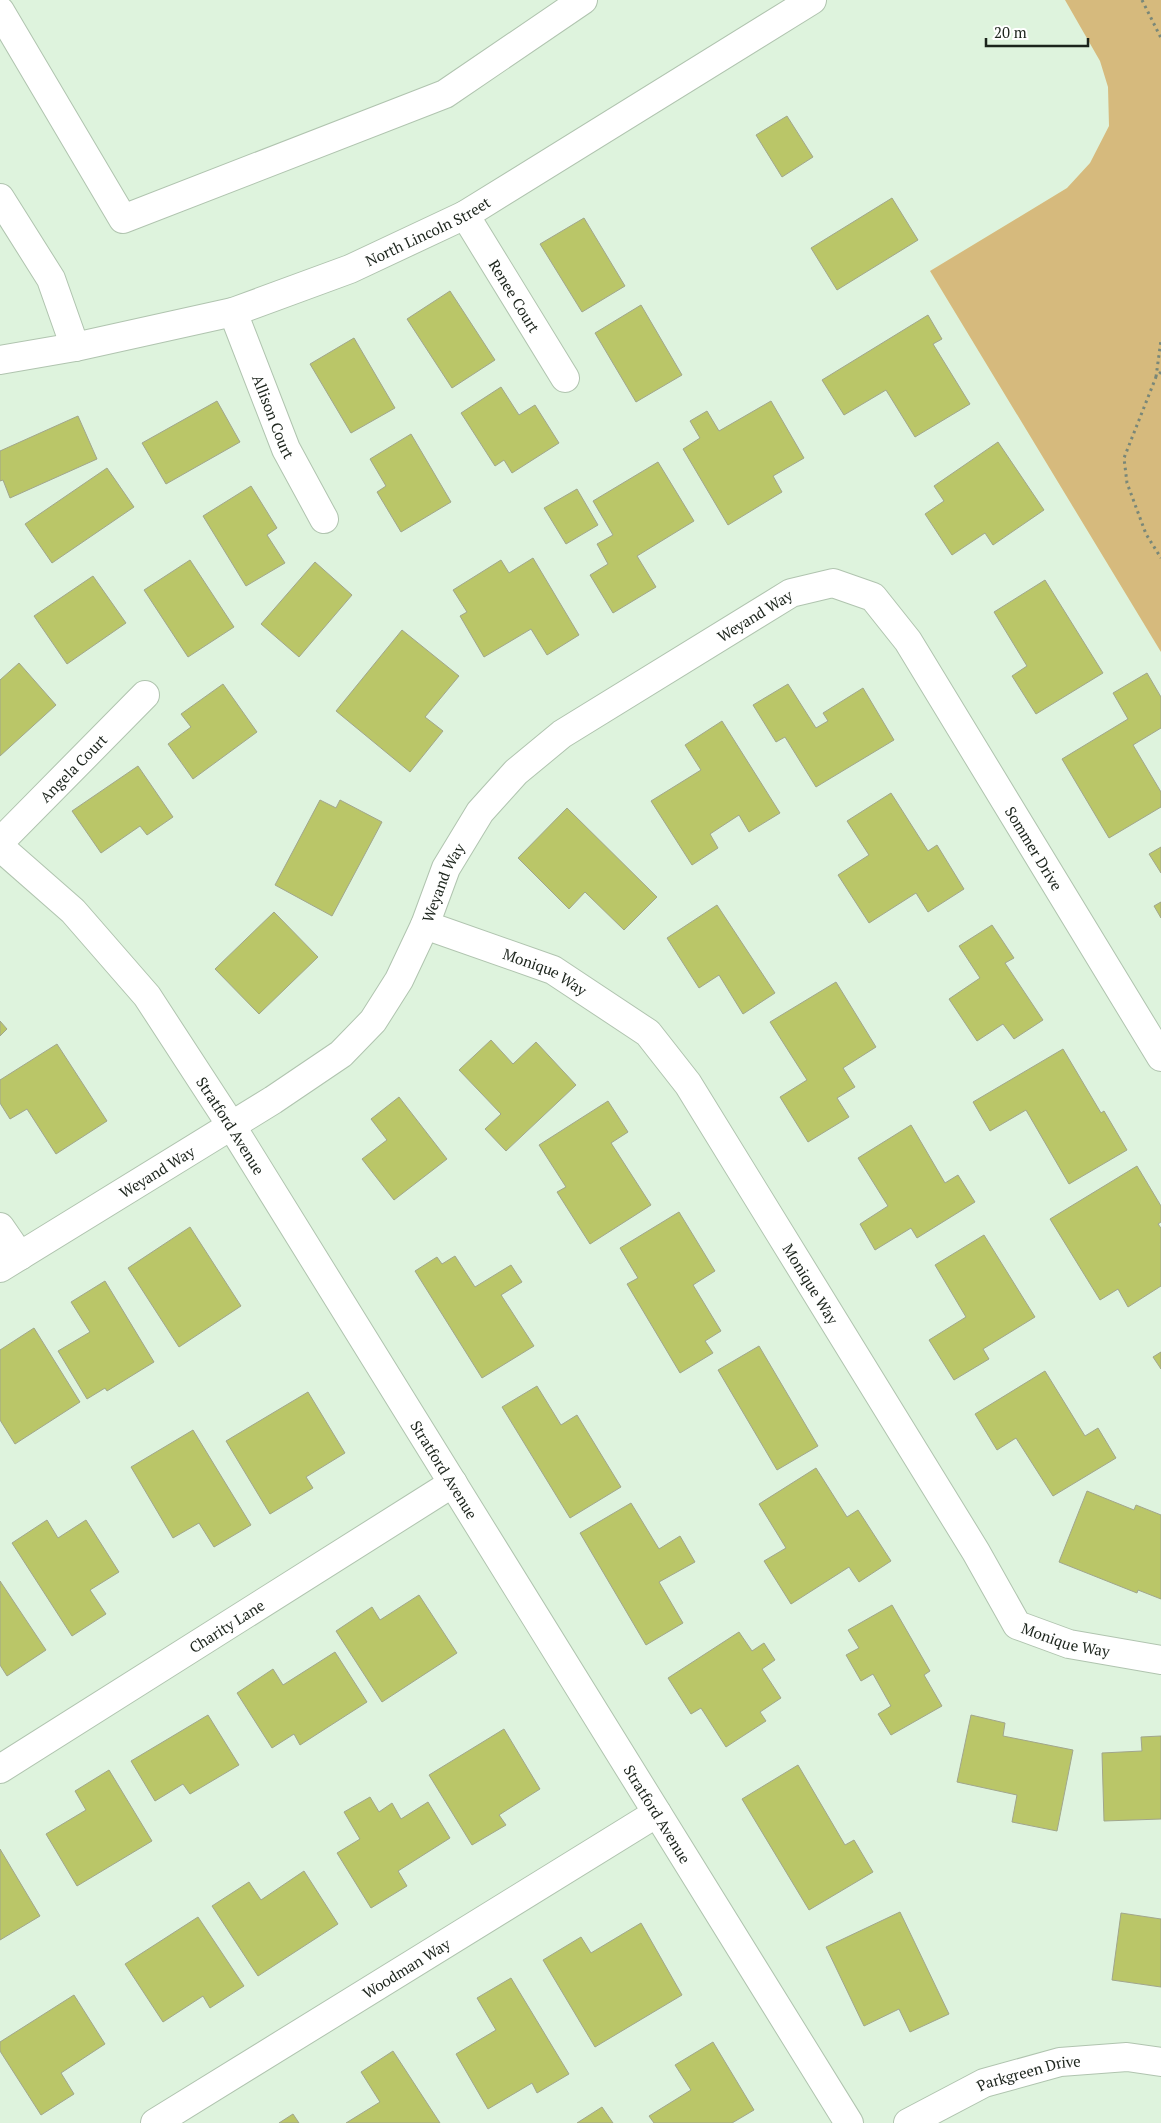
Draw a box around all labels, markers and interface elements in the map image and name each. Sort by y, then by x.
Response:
scale bar [986,15,1088,47]
text: 20 m [994,22,1027,42]
street label: North Lincoln Street [362,192,494,270]
street label: Renee Court [485,256,545,337]
street label: Allison Court [248,371,300,462]
street label: Weyand Way [713,584,796,646]
street label: Angela Court [35,729,111,806]
street label: Sommer Drive [1001,802,1067,894]
street label: Weyand Way [417,839,469,925]
street label: Monique Way [500,943,591,1000]
street label: Stratford Avenue [192,1073,269,1178]
street label: Weyand Way [115,1141,198,1202]
street label: Monique Way [779,1240,843,1328]
street label: Stratford Avenue [406,1417,482,1523]
street label: Charity Lane [185,1595,268,1657]
street label: Monique Way [1019,1618,1112,1661]
street label: Stratford Avenue [620,1761,696,1867]
street label: Woodman Way [359,1933,454,2003]
street label: Parkgreen Drive [973,2050,1081,2095]

